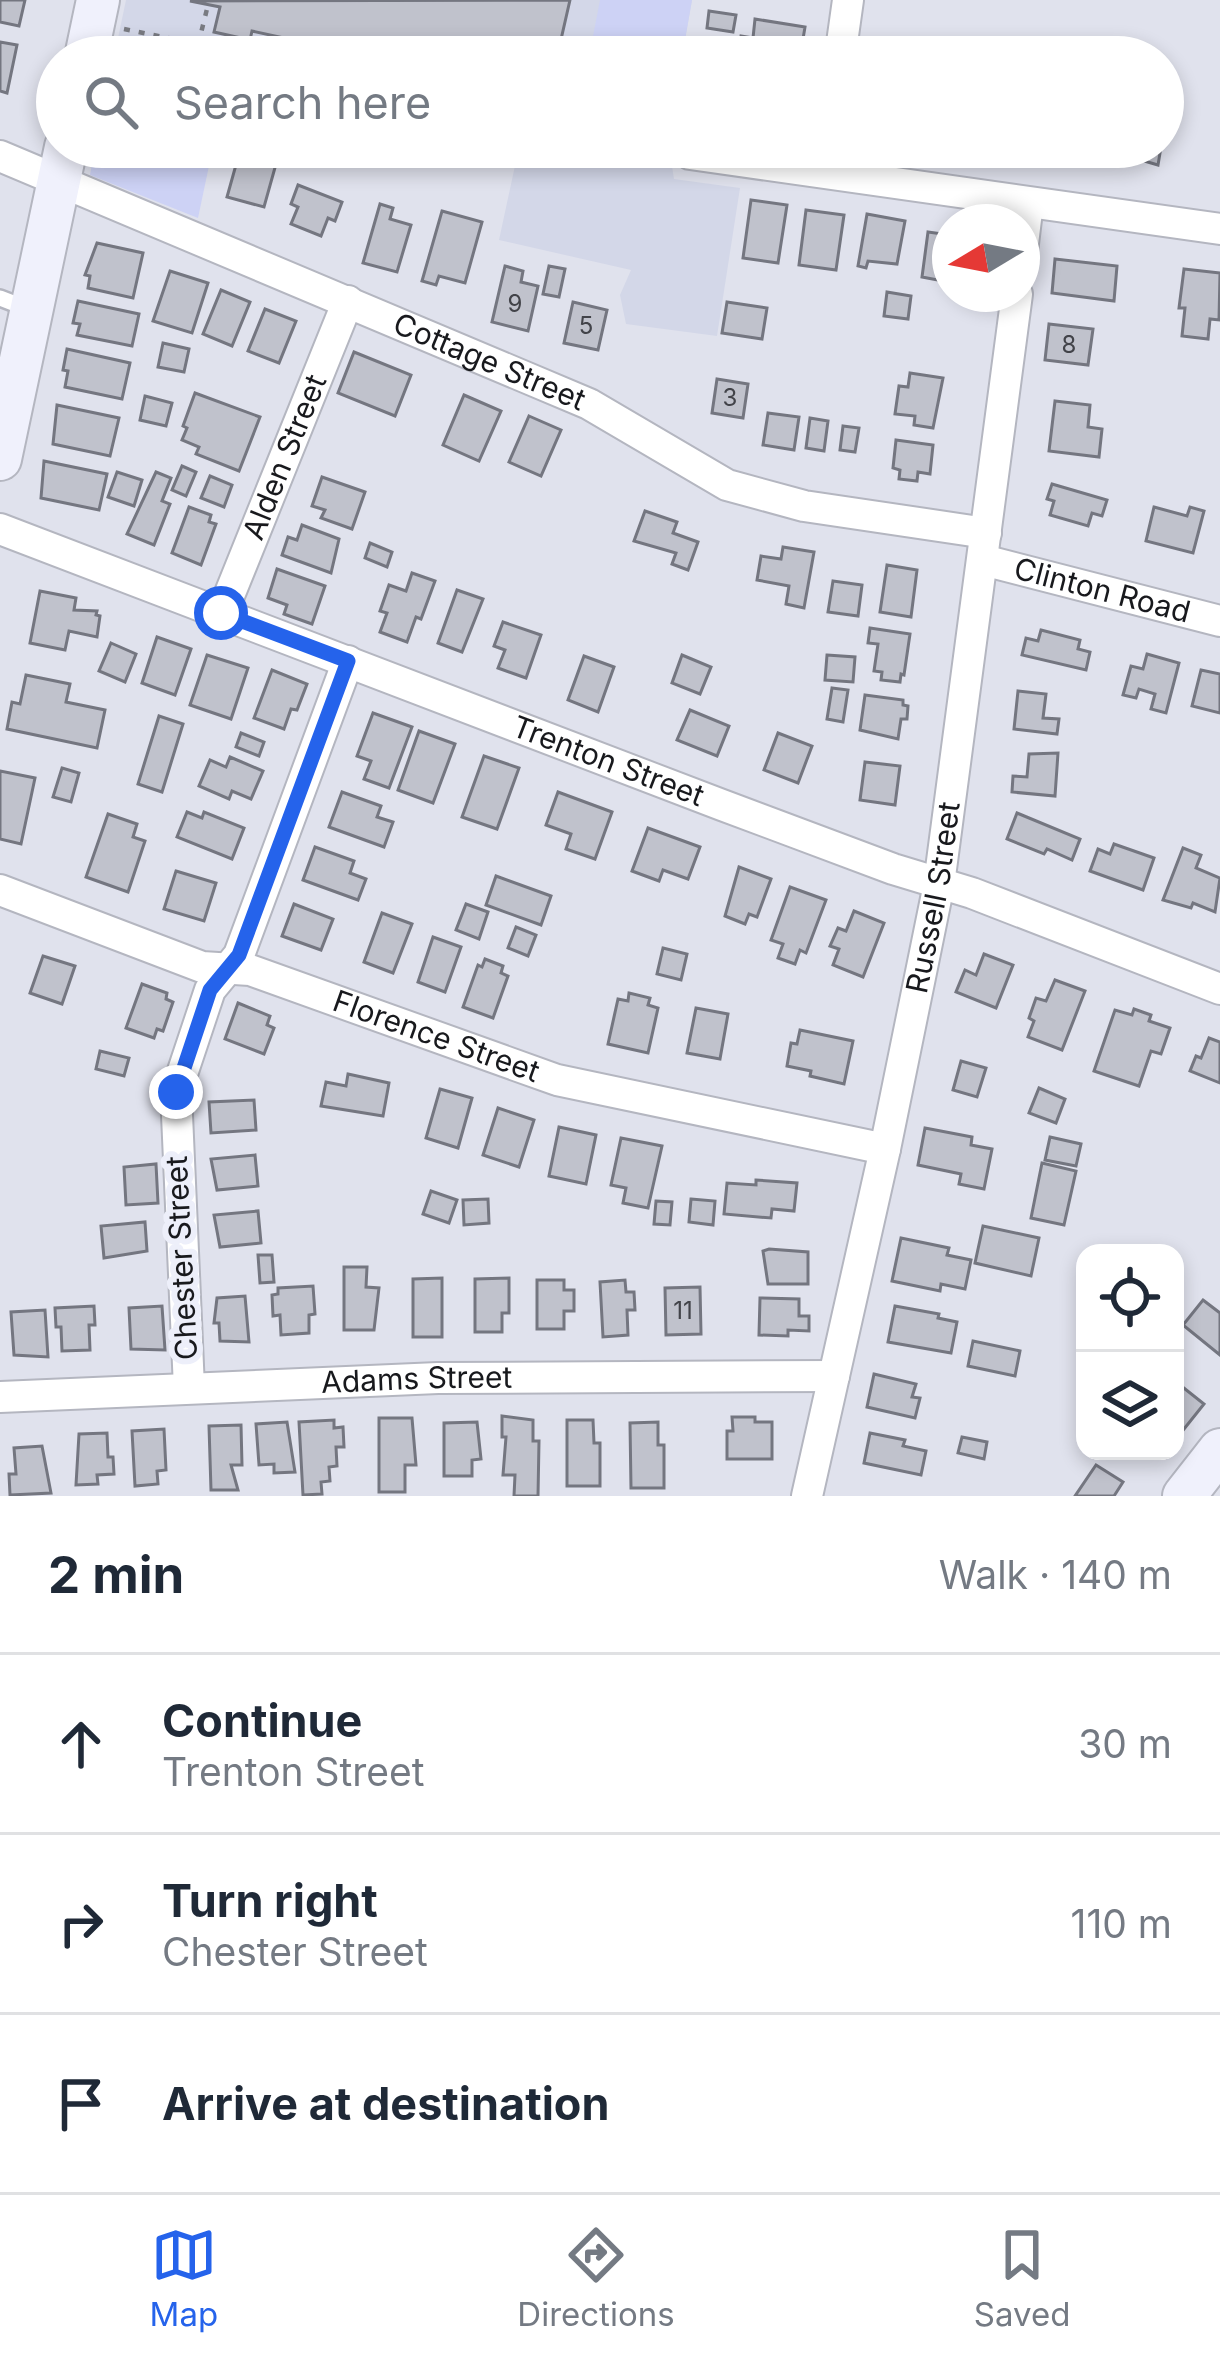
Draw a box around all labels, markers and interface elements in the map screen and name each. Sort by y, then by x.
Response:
search box [36,36,1184,168]
icon: search [78,69,144,135]
text: Search here [174,75,431,130]
north arrow [932,204,1040,312]
house number: 9 [508,289,522,318]
street label: Cottage Street [388,305,591,418]
house number: 5 [579,311,593,340]
house number: 8 [1062,330,1076,359]
street label: Alden Street [235,369,333,545]
house number: 3 [723,383,737,412]
street label: Clinton Road [1011,550,1194,630]
route start [194,586,248,640]
street label: Trenton Street [508,708,709,813]
street label: Russell Street [898,799,967,996]
street label: Florence Street [328,982,545,1089]
route end [149,1065,203,1119]
street label: Chester Street [158,1155,204,1361]
map controls [1076,1244,1184,1460]
button: locate [1076,1244,1184,1352]
house number: 11 [673,1296,693,1325]
button: layers [1076,1352,1184,1460]
street label: Adams Street [320,1359,512,1400]
text: 2 min [48,1544,184,1605]
text: Walk · 140 m [939,1551,1172,1598]
text: Continue [162,1693,362,1748]
icon: ahead [48,1711,114,1777]
text: 30 m [1078,1720,1172,1767]
text: Trenton Street [162,1748,425,1795]
text: Turn right [162,1873,378,1928]
icon: right [48,1891,114,1957]
text: 110 m [1071,1900,1172,1947]
text: Chester Street [162,1928,428,1975]
icon: arrive [48,2071,114,2137]
text: Arrive at destination [162,2076,609,2131]
tab: Map [150,2222,218,2334]
tab: Directions [517,2222,675,2334]
tab: Saved [974,2222,1070,2334]

